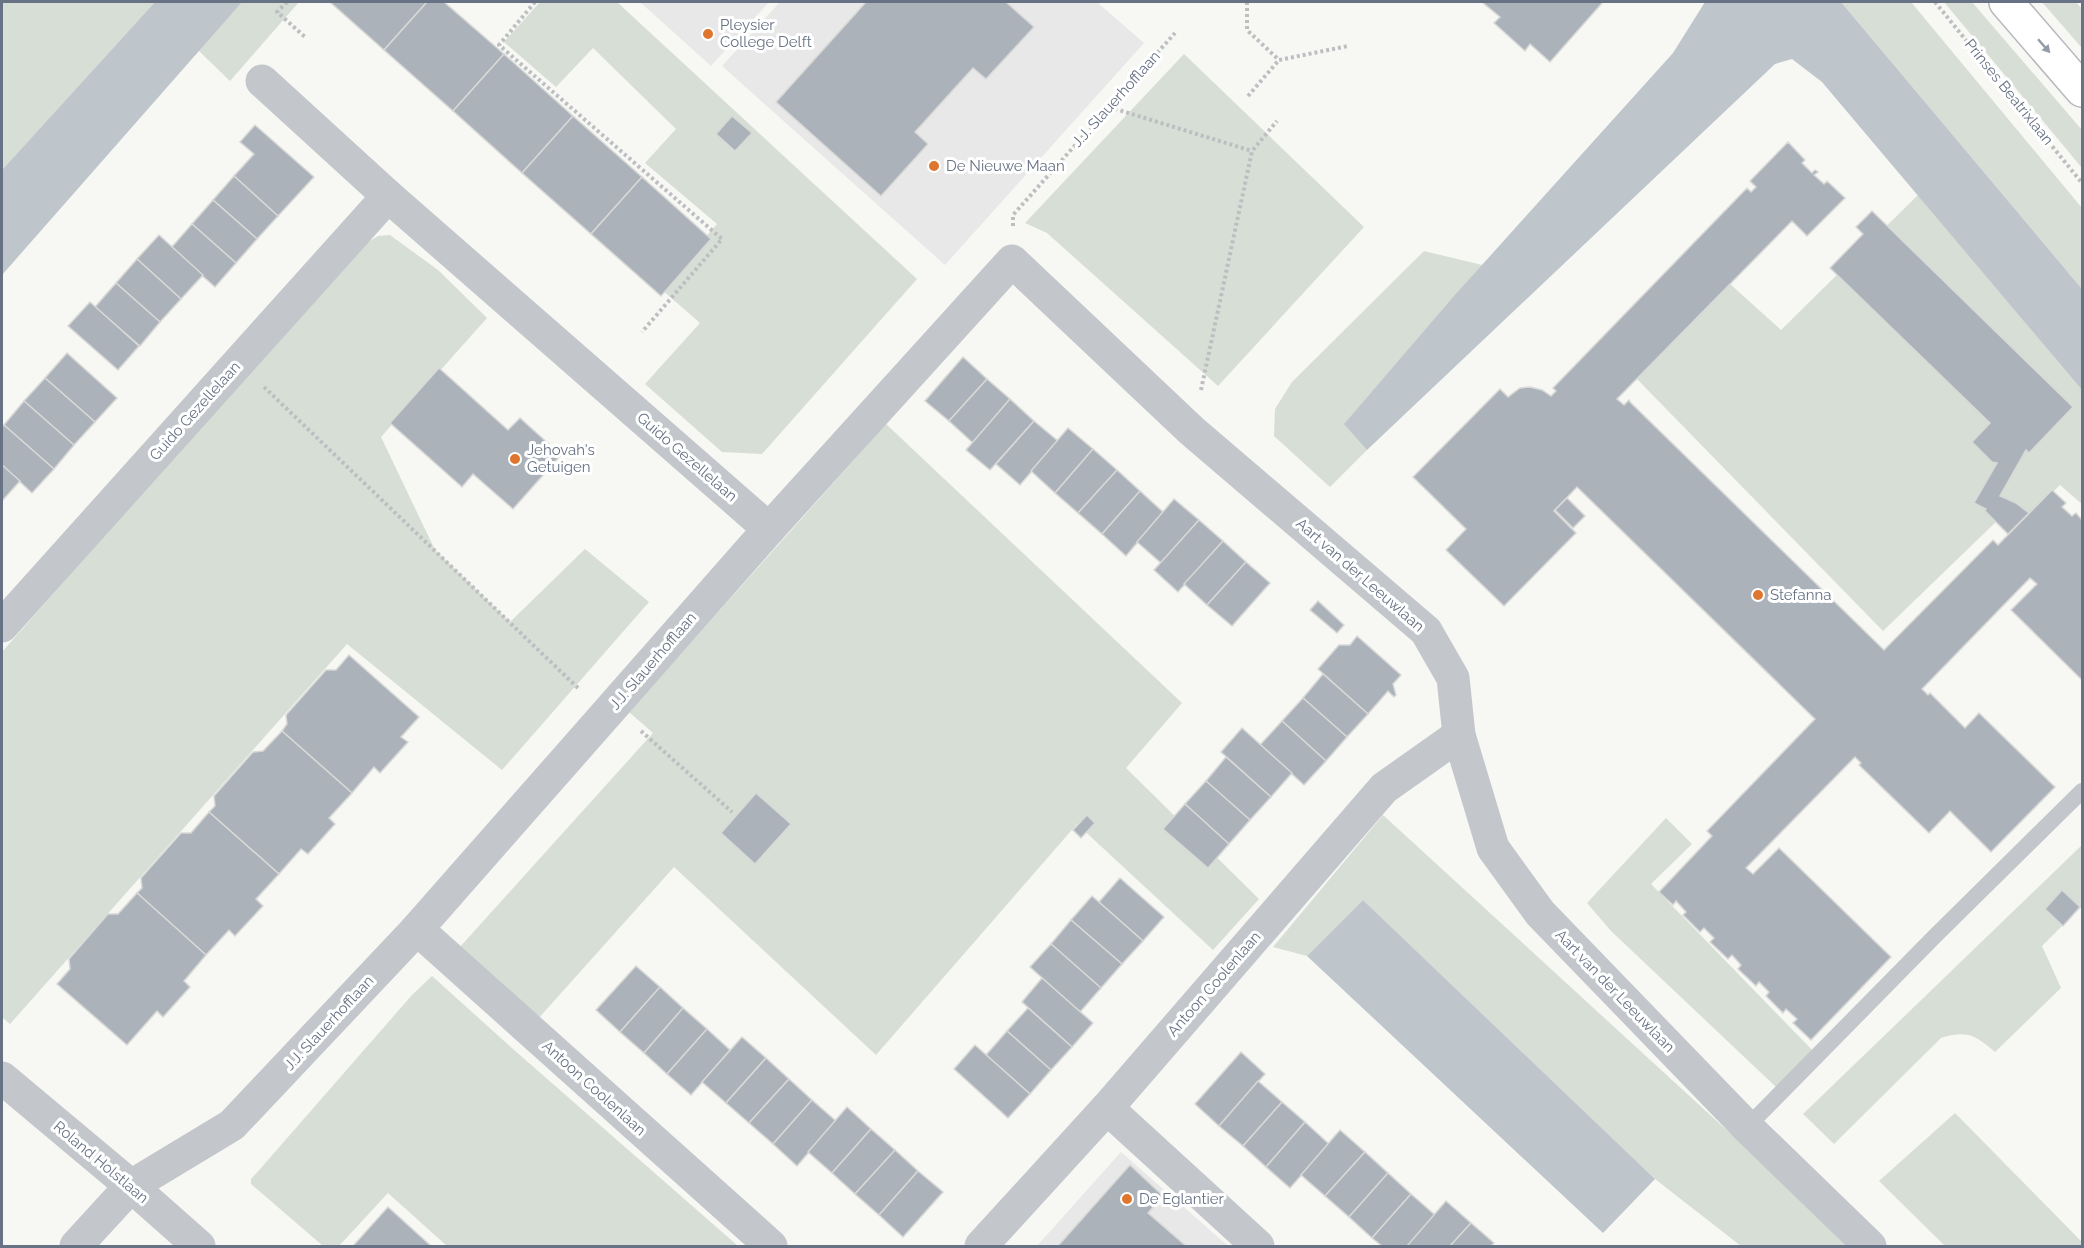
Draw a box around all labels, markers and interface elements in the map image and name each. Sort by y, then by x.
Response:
place label: Pleysier College Delft [720,16,812,51]
marker: Pleysier College Delft [701,27,715,41]
street label: Prinses Beatrixlaan [1961,35,2057,149]
one-way arrow [2038,38,2051,54]
street label: J.J. Slauerhofflaan [1068,47,1164,151]
place label: De Nieuwe Maan [946,157,1065,175]
marker: De Nieuwe Maan [927,159,941,173]
street label: Guido Gezellelaan [146,358,244,464]
street label: Guido Gezellelaan [633,409,741,505]
place label: Jehovah's Getuigen [527,441,595,476]
marker: Jehovah's Getuigen [508,452,522,466]
street label: Aart van der Leeuwlaan [1292,514,1428,636]
place label: Stefanna [1770,586,1831,604]
marker: Stefanna [1751,588,1765,602]
street label: J.J. Slauerhofflaan [606,609,700,713]
street label: Aart van der Leeuwlaan [1552,926,1678,1056]
street label: Antoon Coolenlaan [1164,928,1264,1040]
street label: J.J. Slauerhofflaan [281,972,377,1074]
street label: Antoon Coolenlaan [539,1037,649,1139]
street label: Roland Holstlaan [50,1117,152,1207]
place label: De Eglantier [1139,1190,1225,1208]
marker: De Eglantier [1120,1192,1134,1206]

